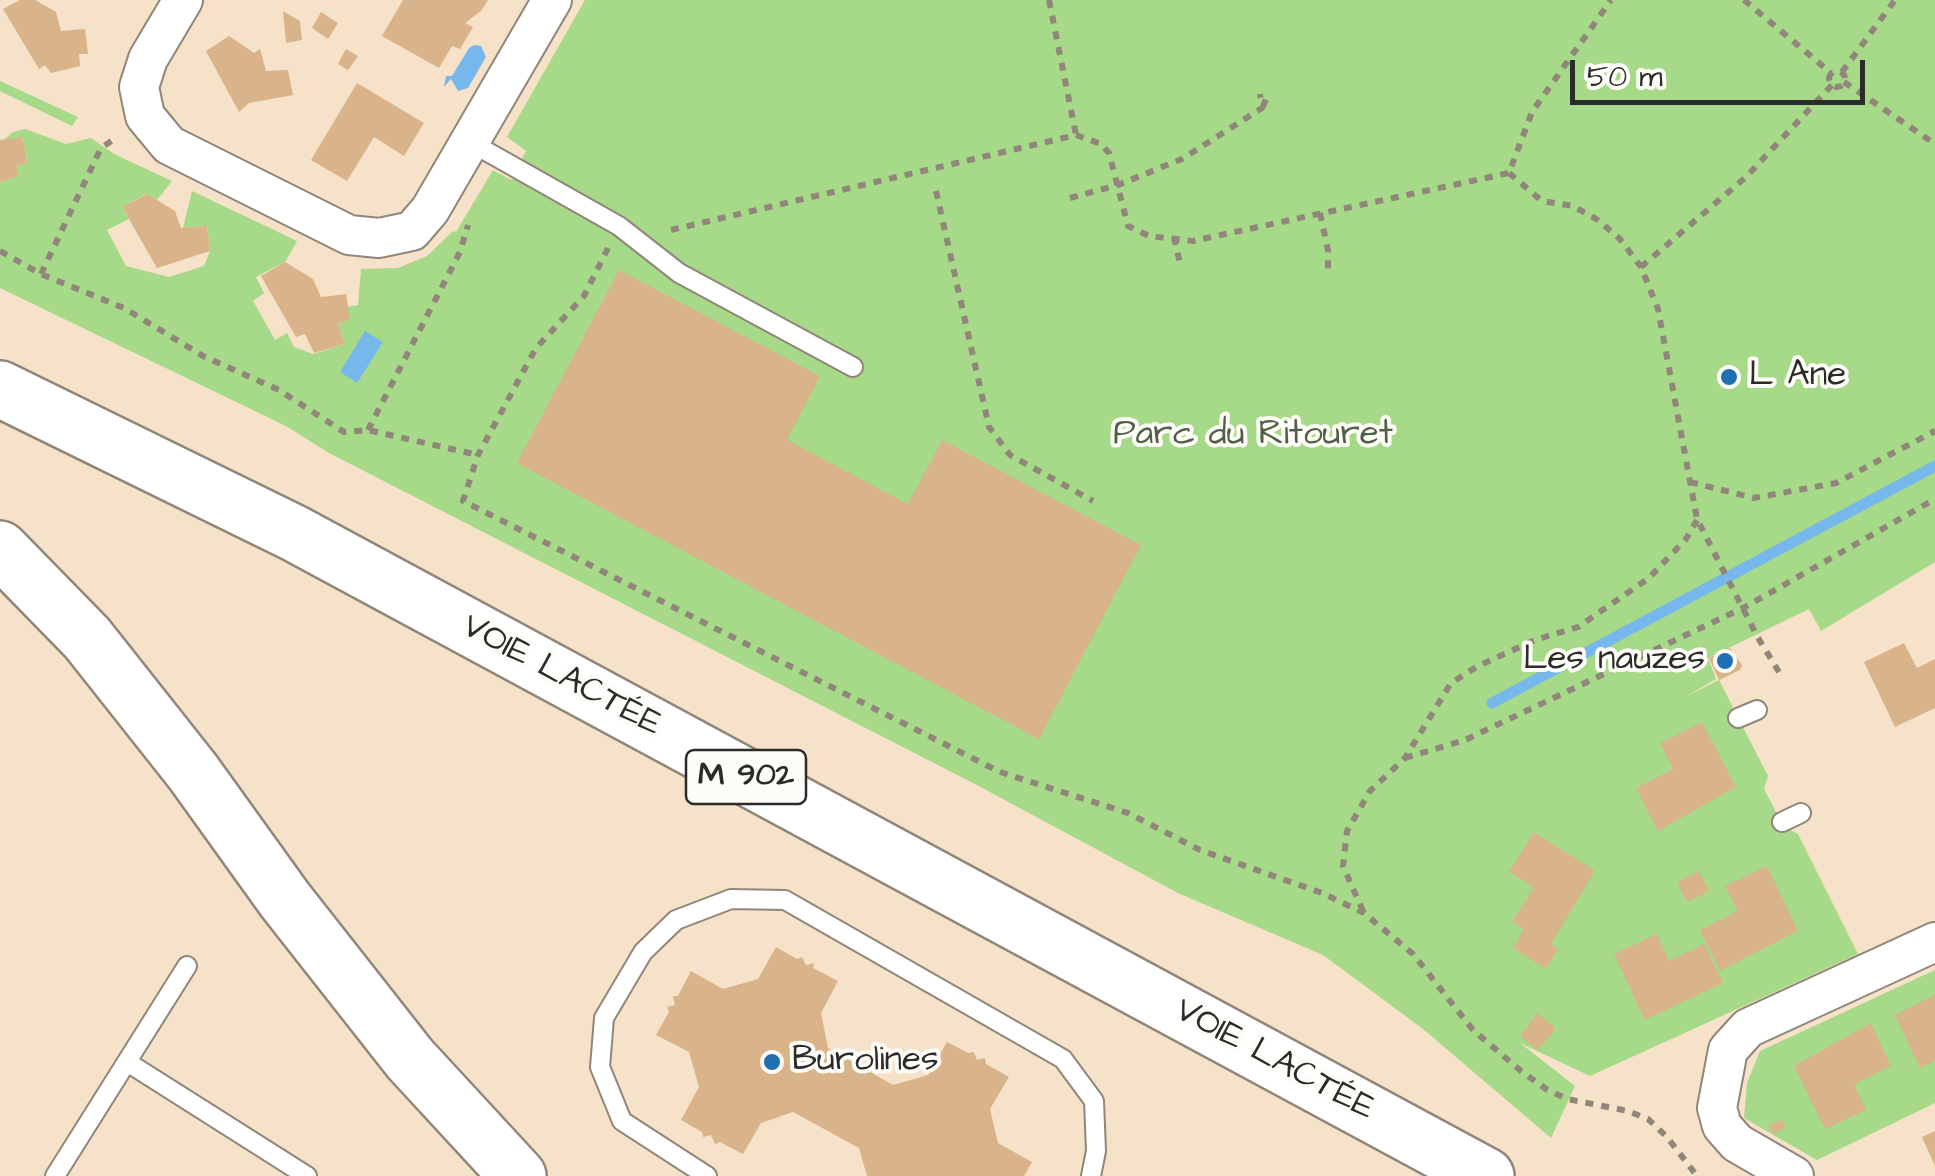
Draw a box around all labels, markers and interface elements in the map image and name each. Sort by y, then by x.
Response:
scale bar [1575,40,1870,102]
text: 50 m [1587,56,1663,98]
place label: L Ane [1749,356,1846,398]
marker: L Ane [1718,366,1740,388]
park label: Parc du Ritouret [1113,415,1393,457]
street label: VOIE LACTÉE [454,607,668,747]
place label: Les nauzes [1523,640,1705,682]
marker: Les nauzes [1714,650,1736,672]
road number: M 902 [686,750,806,804]
street label: VOIE LACTÉE [1167,991,1381,1131]
place label: Burolines [792,1041,938,1083]
marker: Burolines [761,1051,783,1073]

